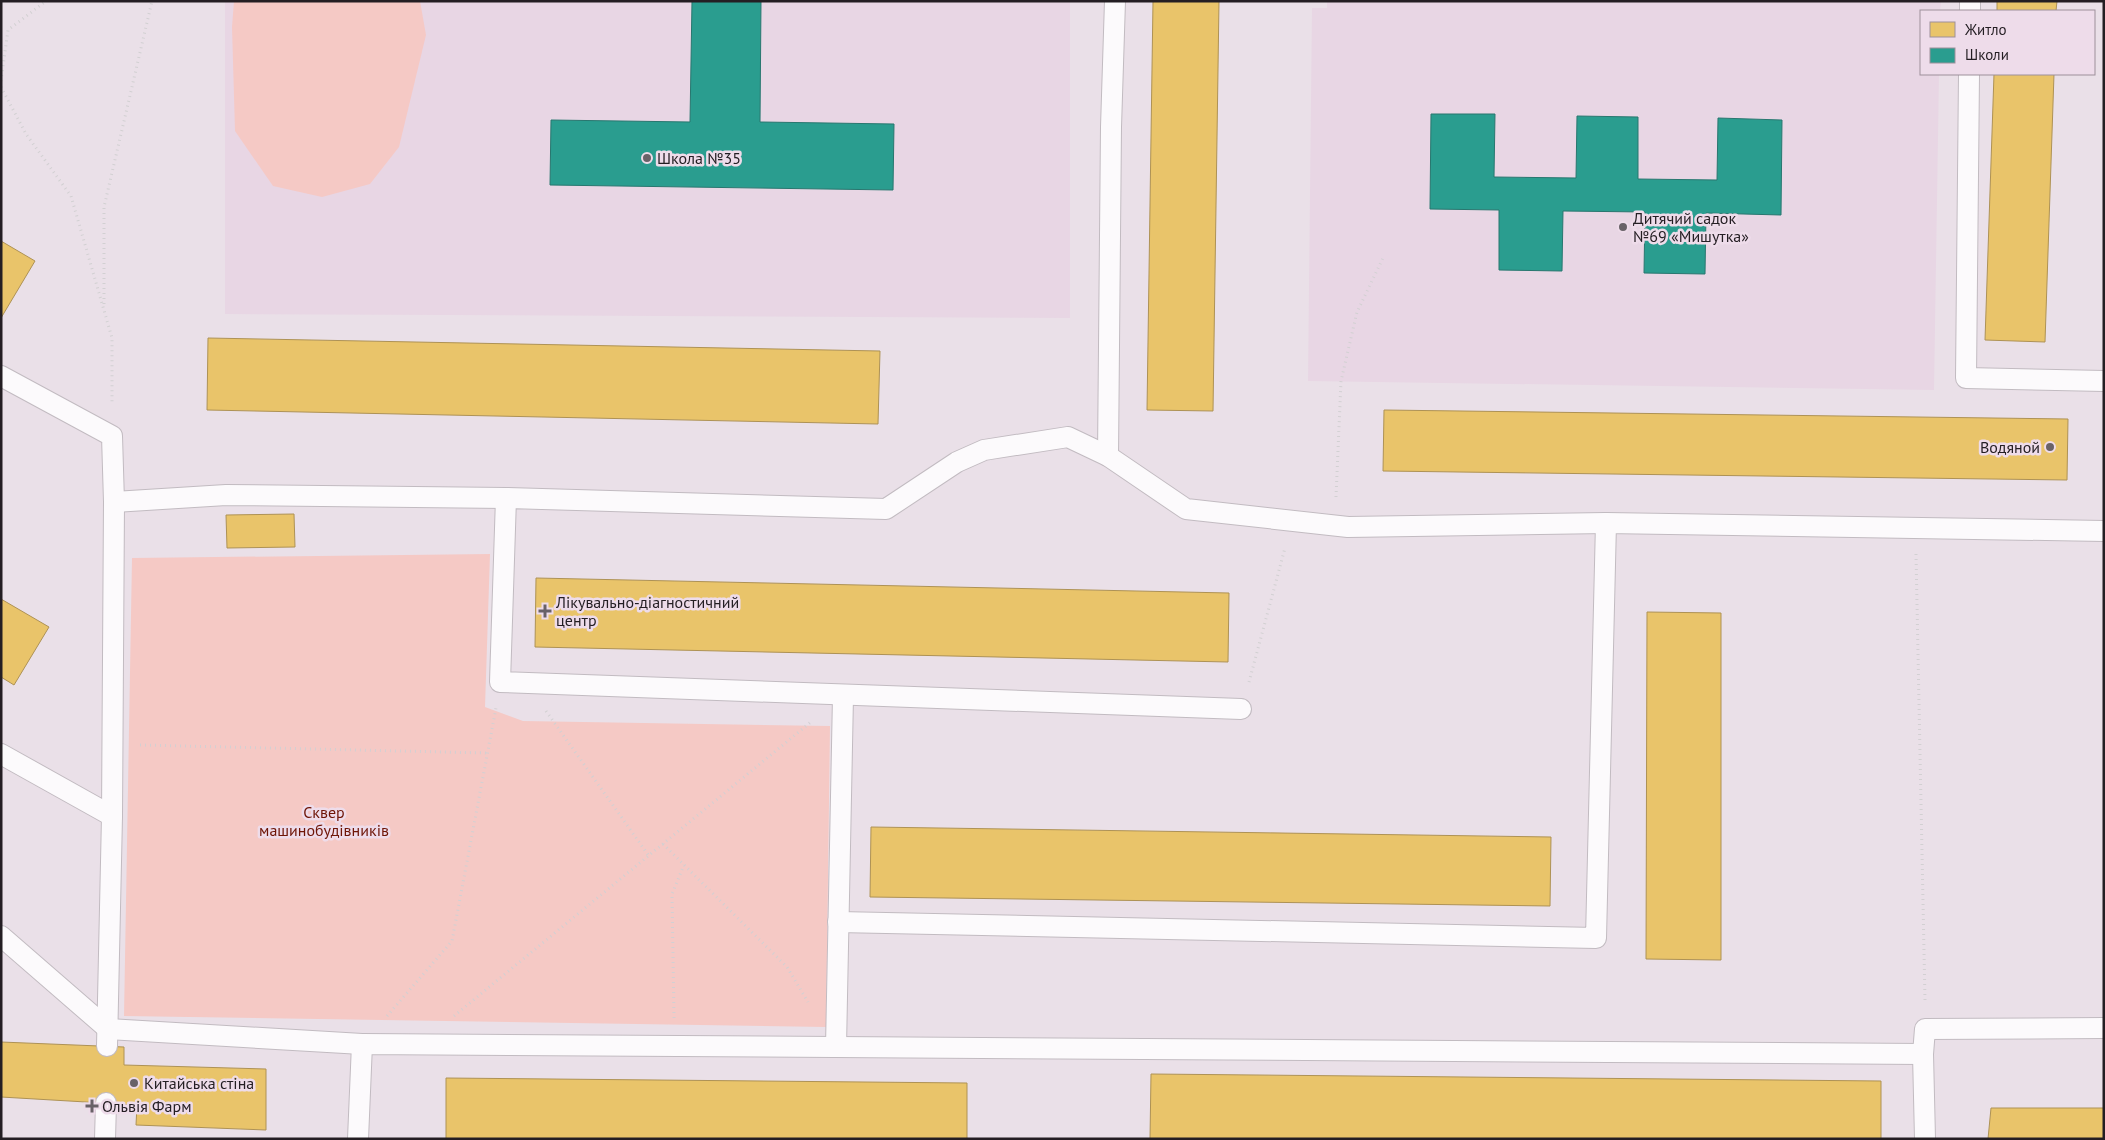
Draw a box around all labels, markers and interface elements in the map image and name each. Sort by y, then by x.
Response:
legend [1920,10,2095,75]
text: Житло [1964,20,2007,39]
text: Школи [1965,45,2009,64]
place label: Школа №35 [657,148,741,168]
marker: Школа №35 [641,152,653,164]
place label: Дитячий садок №69 «Мишутка» [1633,208,1749,246]
marker: Дитячий садок №69 «Мишутка» [1617,221,1629,233]
place label: Водяной [1980,437,2040,457]
marker: Водяной [2044,441,2056,453]
place label: Лікувально-діагностичний центр [555,592,739,630]
marker: Лікувально-діагностичний центр [538,604,552,618]
park label: Сквер машинобудівників [259,802,389,840]
place label: Китайська стіна [144,1073,254,1093]
marker: Китайська стіна [128,1077,140,1089]
place label: Ольвія Фарм [102,1096,191,1116]
marker: Ольвія Фарм [86,1100,98,1112]

